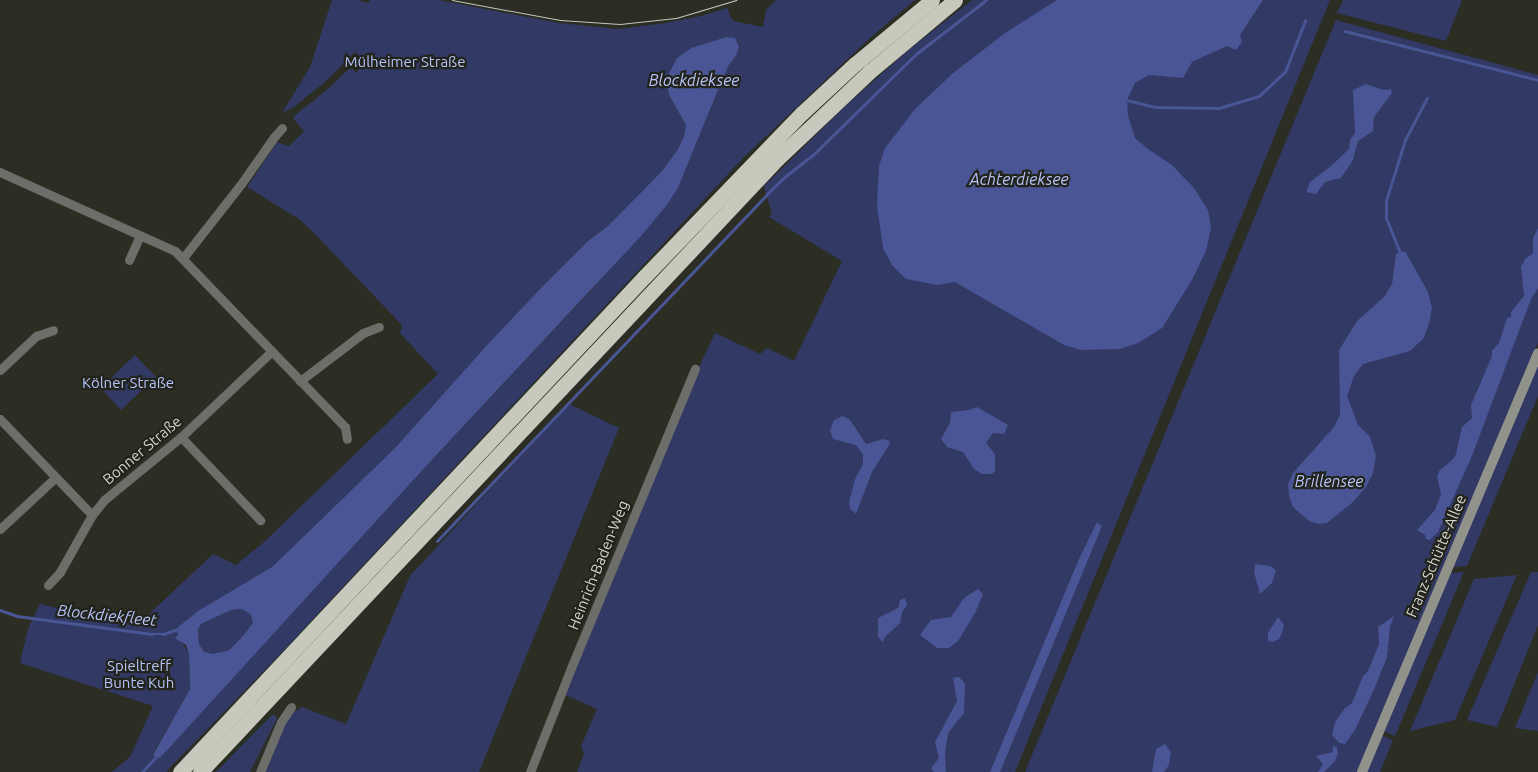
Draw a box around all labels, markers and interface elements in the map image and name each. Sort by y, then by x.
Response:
park label: Mülheimer Straße [345,53,465,71]
water label: Blockdieksee [649,70,739,90]
water label: Achterdieksee [969,169,1069,189]
park label: Kölner Straße [82,374,174,392]
street label: Bonner Straße [99,412,185,488]
water label: Brillensee [1295,471,1363,491]
street label: Franz-Schütte-Allee [1402,492,1470,620]
street label: Heinrich-Baden-Weg [564,498,632,632]
water label: Blockdiekfleet [56,600,158,630]
park label: Spieltreff Bunte Kuh [104,656,174,691]

